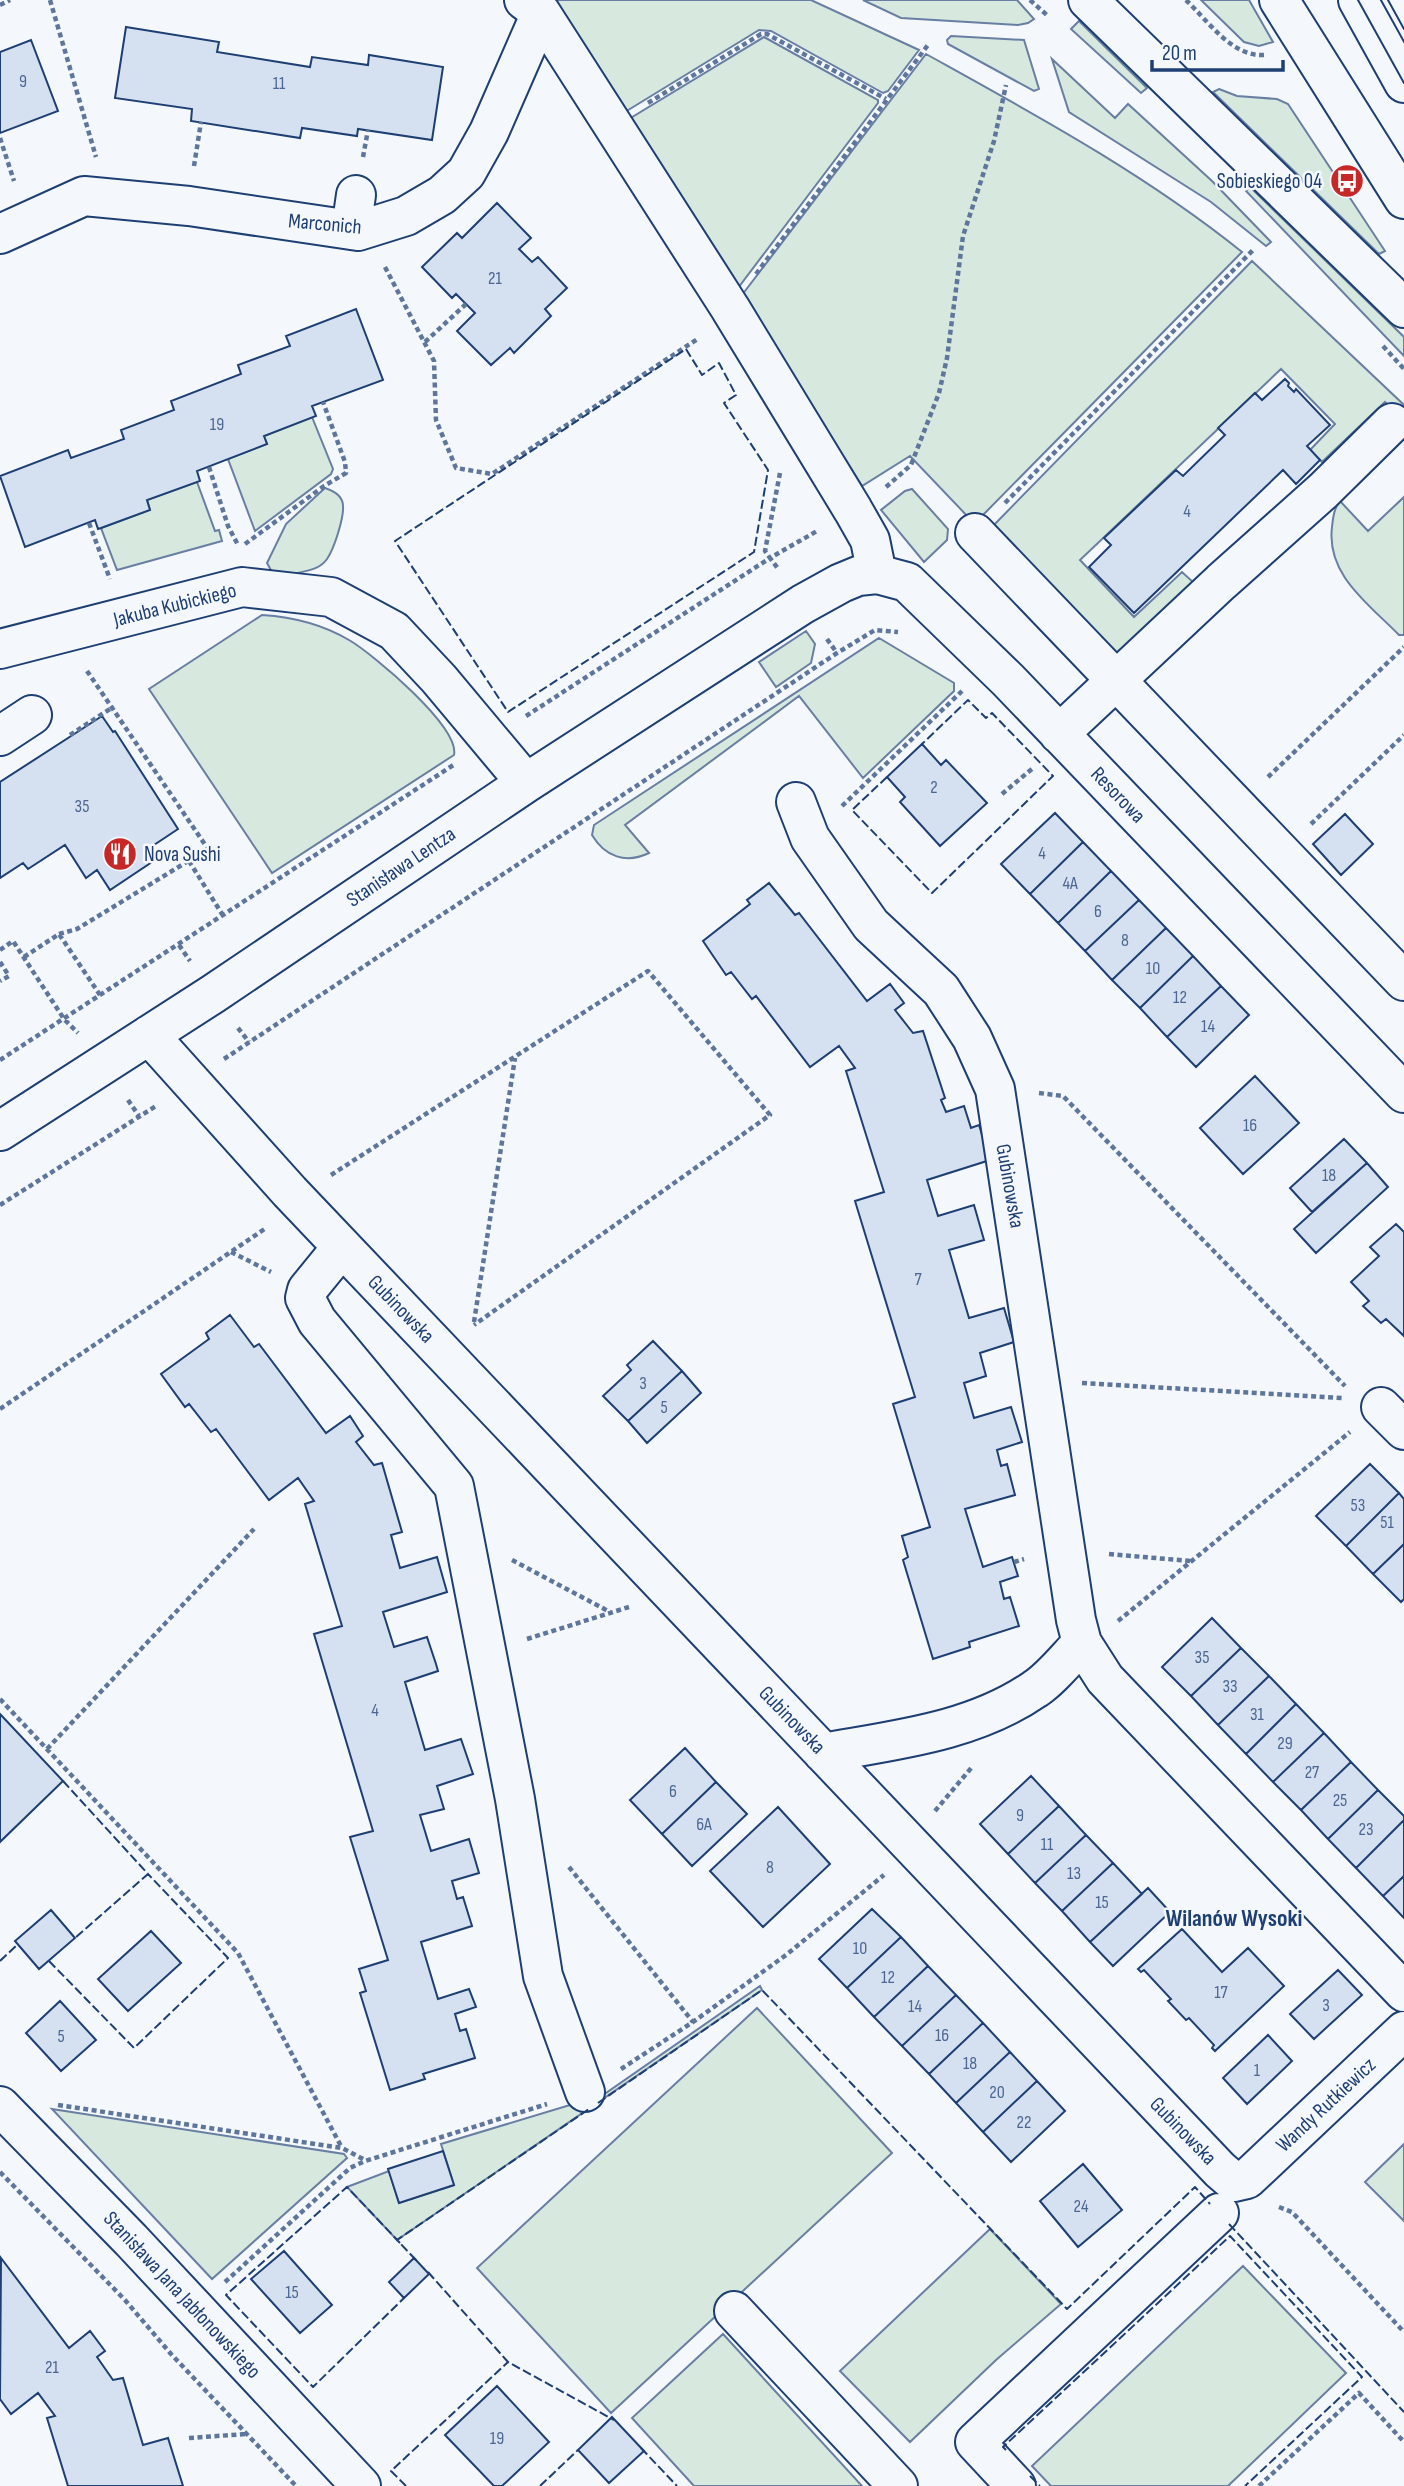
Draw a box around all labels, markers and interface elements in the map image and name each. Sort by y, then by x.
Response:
scale bar [1152,28,1283,72]
text: 20 m [1162,41,1197,66]
house number: 9 [19,71,27,92]
house number: 11 [273,73,286,94]
bus stop icon: Sobieskiego 04 [1328,162,1366,200]
place label: Sobieskiego 04 [1217,169,1322,194]
street label: Marconich [287,208,363,240]
house number: 21 [488,268,503,289]
house number: 19 [210,414,224,435]
house number: 4 [1183,501,1191,522]
street label: Jakuba Kubickiego [110,578,239,633]
street label: Resorowa [1085,762,1151,828]
house number: 2 [930,777,938,798]
house number: 35 [75,796,89,817]
street label: Stanisława Lentza [342,821,460,913]
restaurant icon: Nova Sushi [101,835,139,873]
place label: Nova Sushi [144,842,221,867]
house number: 4 [1038,843,1046,864]
house number: 4A [1062,873,1078,894]
house number: 6 [1094,901,1102,922]
house number: 8 [1121,930,1129,951]
house number: 10 [1146,958,1160,979]
house number: 12 [1173,987,1187,1008]
house number: 14 [1201,1016,1215,1037]
house number: 16 [1243,1115,1257,1136]
street label: Gubinowska [990,1142,1030,1230]
house number: 18 [1322,1165,1336,1186]
house number: 7 [914,1269,922,1290]
street label: Gubinowska [362,1270,440,1348]
house number: 3 [639,1373,647,1394]
house number: 5 [660,1397,668,1418]
house number: 53 [1351,1495,1365,1516]
house number: 51 [1380,1512,1394,1533]
house number: 35 [1195,1647,1209,1668]
house number: 33 [1222,1676,1238,1697]
street label: Gubinowska [753,1681,831,1759]
house number: 4 [371,1700,379,1721]
house number: 31 [1250,1704,1265,1725]
house number: 29 [1277,1733,1293,1754]
house number: 27 [1305,1762,1320,1783]
house number: 6 [669,1781,677,1802]
house number: 25 [1333,1790,1347,1811]
house number: 9 [1016,1805,1024,1826]
house number: 6A [696,1814,712,1835]
house number: 23 [1359,1819,1374,1840]
house number: 11 [1041,1834,1054,1855]
house number: 8 [766,1857,774,1878]
house number: 13 [1067,1863,1081,1884]
house number: 15 [1095,1892,1109,1913]
district label: Wilanów Wysoki [1166,1904,1303,1933]
house number: 10 [853,1938,867,1959]
house number: 12 [881,1967,895,1988]
house number: 17 [1214,1982,1229,2003]
house number: 3 [1322,1995,1330,2016]
house number: 14 [908,1996,922,2017]
house number: 16 [935,2025,949,2046]
house number: 5 [57,2026,65,2047]
street label: Wandy Rutkiewicz [1271,2052,1381,2157]
house number: 18 [963,2053,977,2074]
house number: 1 [1254,2060,1261,2081]
house number: 20 [989,2082,1005,2103]
street label: Gubinowska [1144,2092,1222,2170]
house number: 22 [1017,2112,1031,2133]
house number: 24 [1074,2196,1089,2217]
street label: Stanisława Jana Jabłonowskiego [98,2206,266,2384]
house number: 15 [285,2282,299,2303]
house number: 21 [45,2357,60,2378]
house number: 19 [490,2428,504,2449]

